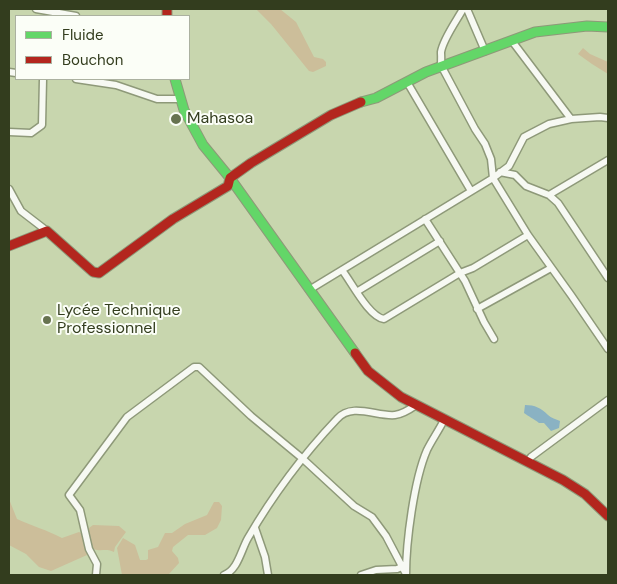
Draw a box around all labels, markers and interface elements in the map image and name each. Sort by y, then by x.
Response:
legend [15,15,190,80]
text: Fluide [62,25,104,45]
text: Bouchon [62,50,123,70]
place label: Mahasoa [187,109,253,129]
marker: Mahasoa [169,112,183,126]
place label: Lycée Technique Professionnel [57,301,180,339]
marker: Lycée Technique Professionnel [41,314,53,326]

